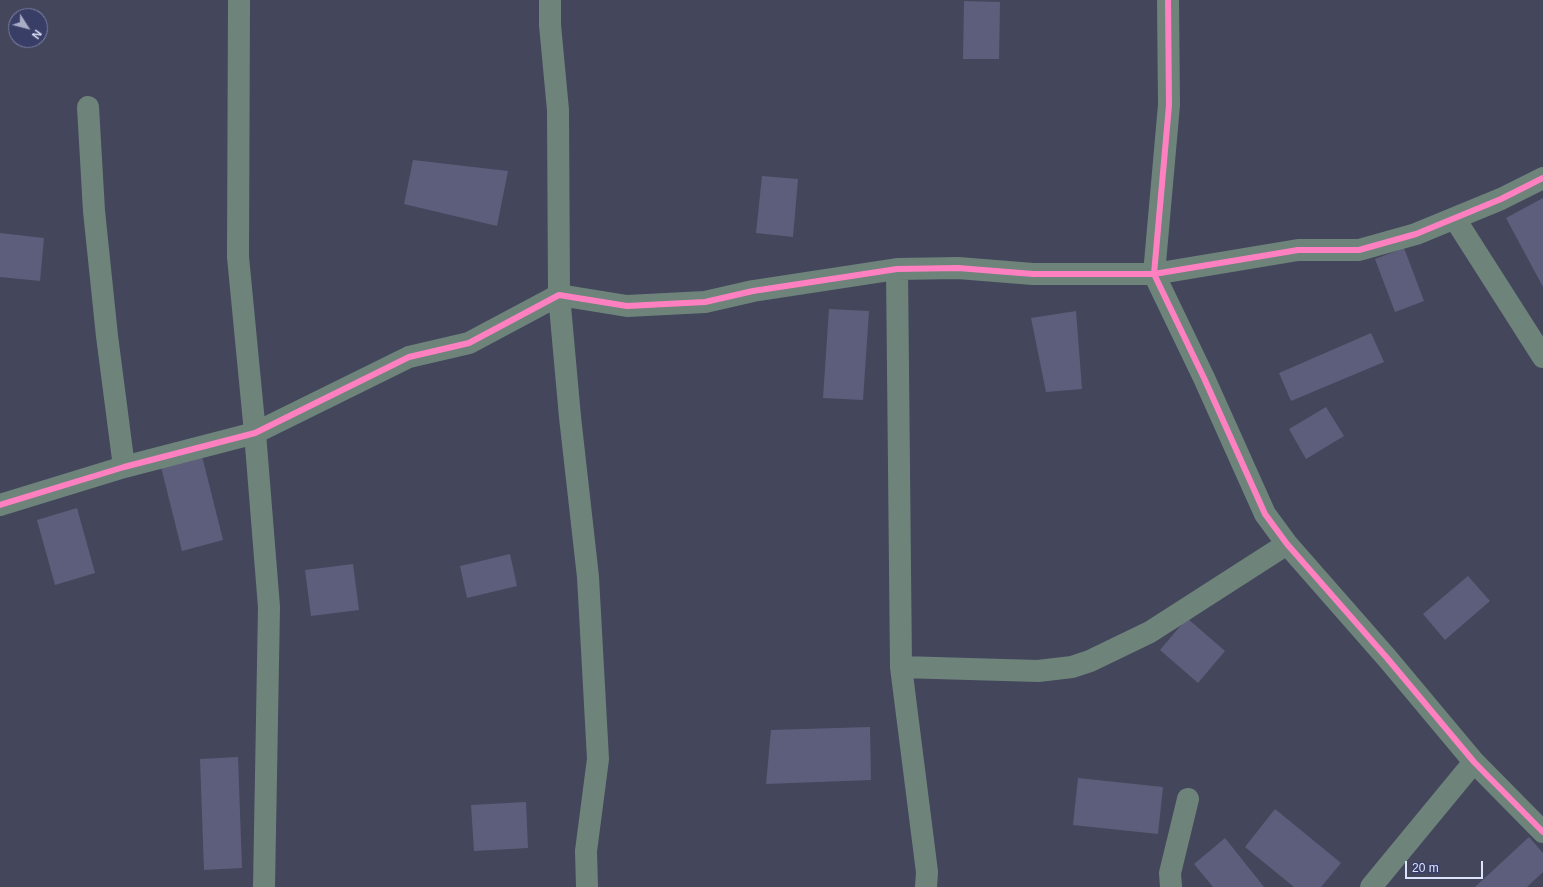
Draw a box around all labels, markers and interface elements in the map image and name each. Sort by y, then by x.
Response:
north arrow [8,8,48,48]
text: N [30,28,44,41]
scale bar [1407,853,1485,879]
text: 20 m [1412,861,1439,875]

